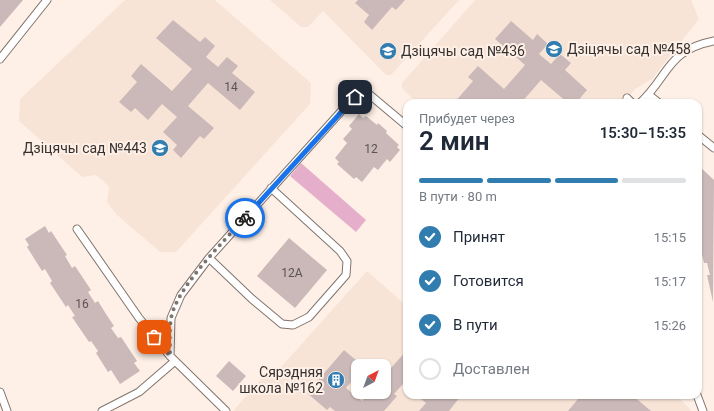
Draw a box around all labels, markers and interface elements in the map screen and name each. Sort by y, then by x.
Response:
school or university icon: Дзіцячы сад №458 [544,39,564,59]
school or university icon: Дзіцячы сад №436 [378,41,398,61]
place label: Дзіцячы сад №458 [567,41,691,57]
place label: Дзіцячы сад №436 [401,43,525,59]
house number: 14 [224,80,238,94]
pin [338,80,372,114]
icon: home [344,86,366,108]
text: Прибудет через [419,111,515,126]
text: 15:30–15:35 [600,124,686,142]
text: 2 мин [419,126,490,156]
school or university icon: Дзіцячы сад №443 [150,138,170,158]
place label: Дзіцячы сад №443 [23,140,147,156]
house number: 12 [364,142,378,156]
text: В пути · 80 m [419,189,497,204]
courier [225,198,265,238]
icon: bike [234,207,256,229]
icon: check [419,226,441,248]
text: Принят [453,228,505,246]
text: 15:15 [654,230,686,245]
house number: 12А [281,266,303,280]
icon: check [419,270,441,292]
text: Готовится [453,272,524,290]
text: 15:17 [654,274,686,289]
house number: 16 [75,297,89,311]
icon: check [419,314,441,336]
text: В пути [453,316,498,334]
text: 15:26 [654,318,686,333]
pin [137,320,171,354]
icon: bag [143,326,165,348]
north arrow [351,359,391,399]
map controls [351,359,391,399]
text: Доставлен [453,360,530,378]
place label: Сярэдняя школа №162 [239,364,323,396]
building icon: Сярэдняя школа №162 [326,370,346,390]

